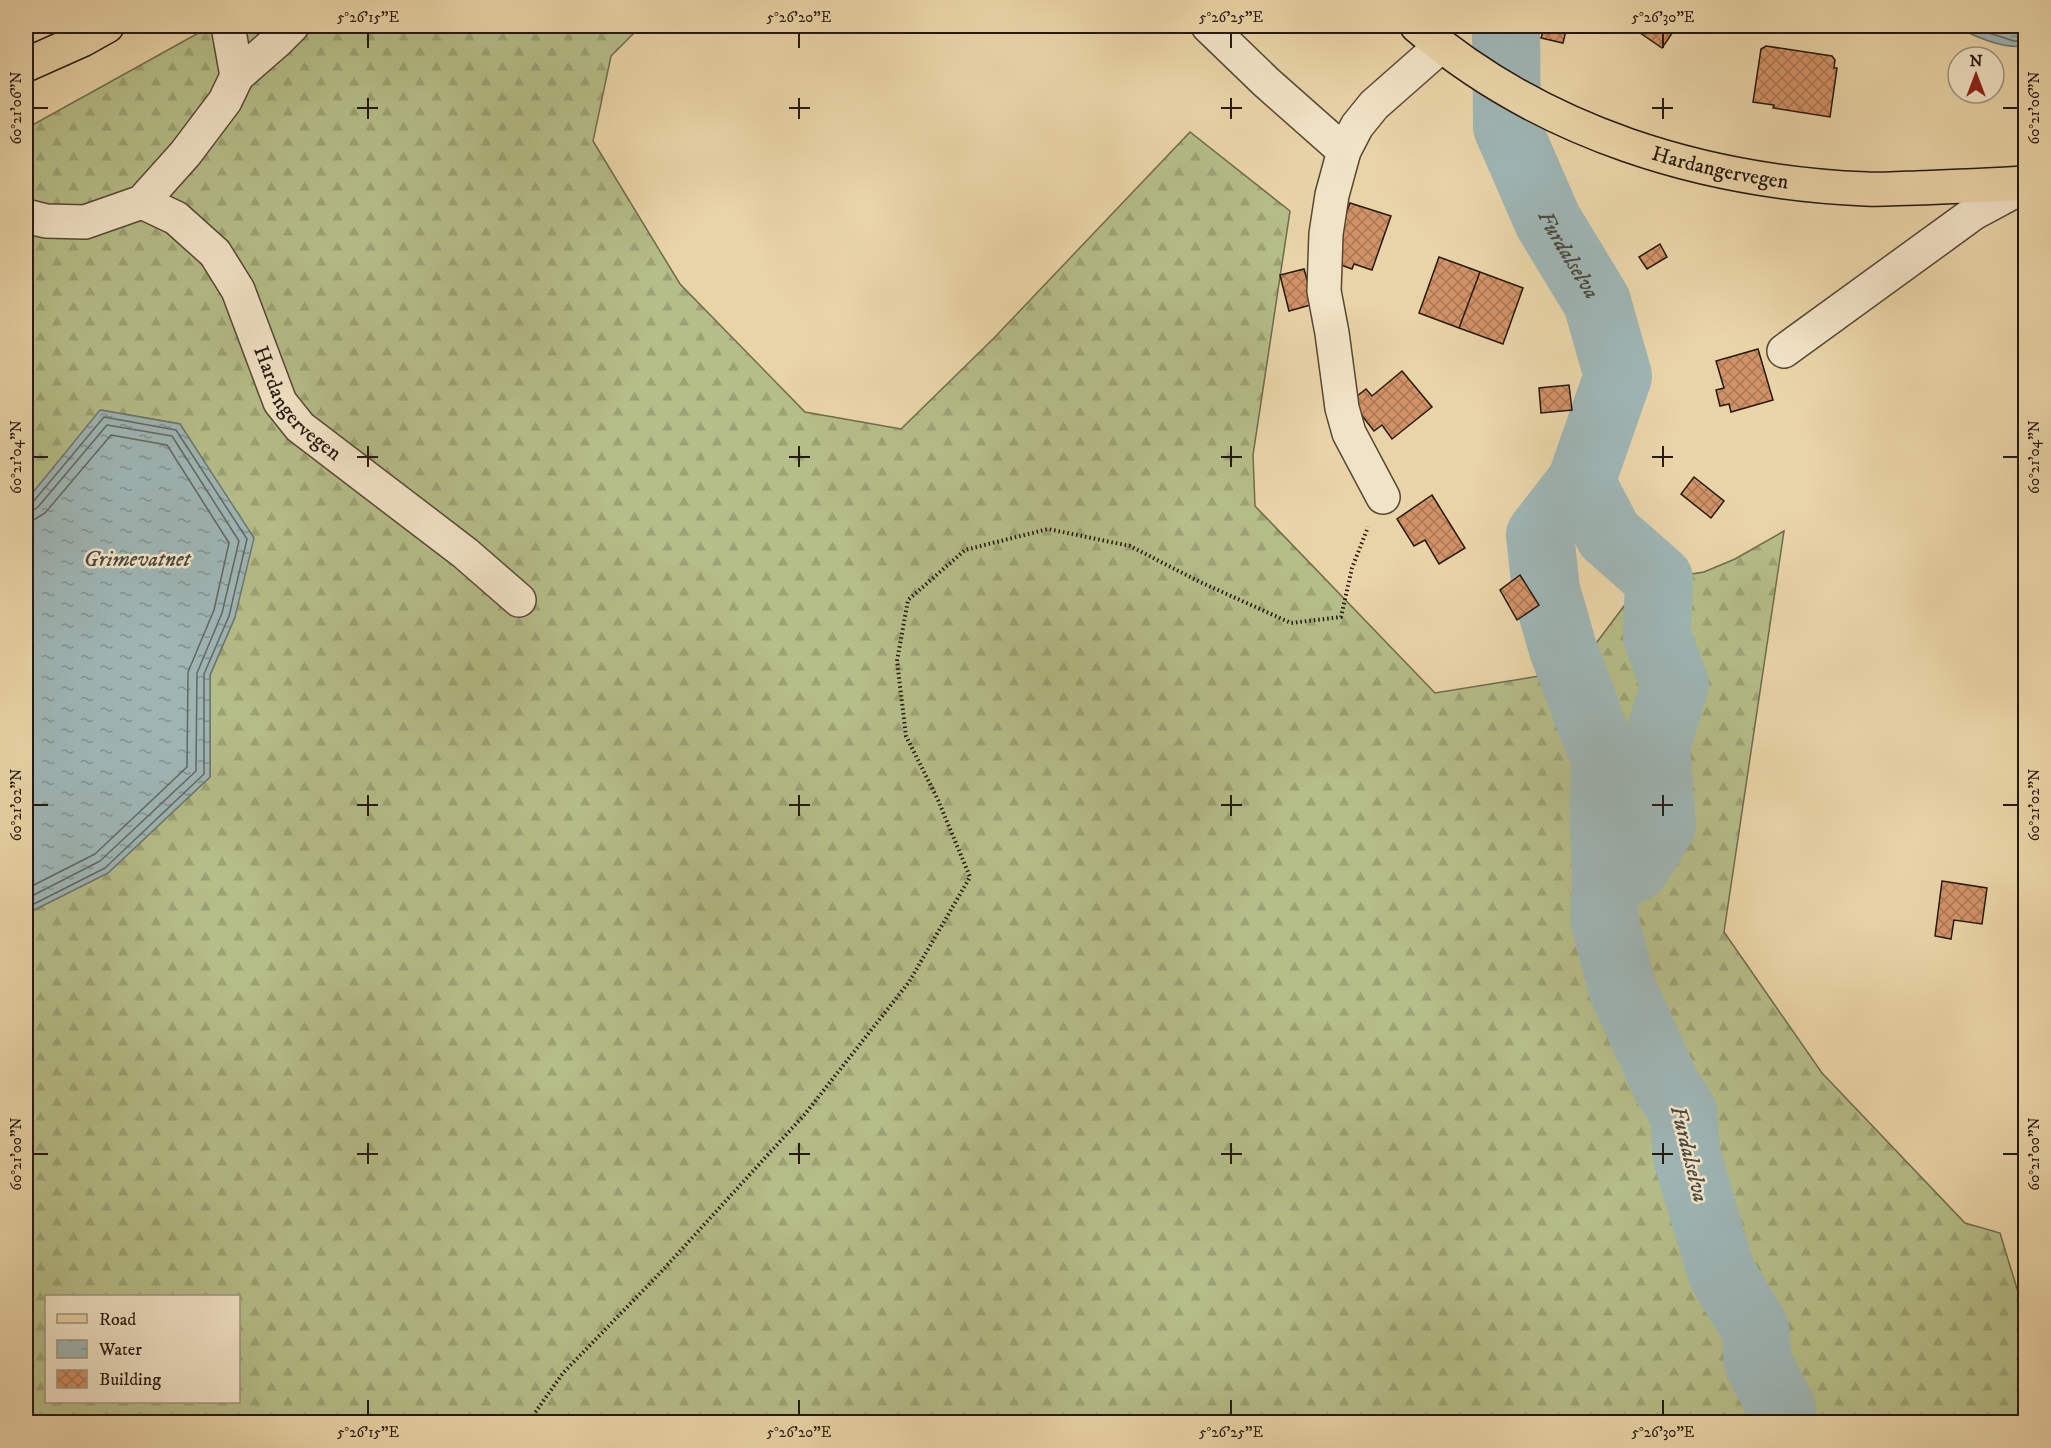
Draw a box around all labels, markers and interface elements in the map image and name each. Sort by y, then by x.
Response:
text: 5°26'15"E [337,8,399,27]
text: 5°26'20"E [767,8,832,27]
text: 5°26'25"E [1199,8,1263,27]
text: 5°26'30"E [1631,8,1695,27]
north arrow [1946,45,2006,105]
text: N [1969,51,1983,71]
text: 60°21'06"N [7,71,26,145]
text: 60°21'06"N [2025,71,2044,145]
street label: Hardangervegen [1648,141,1790,195]
water label: Furdalselva [1532,207,1605,304]
street label: Hardangervegen [247,342,347,467]
text: 60°21'04"N [7,420,26,494]
text: 60°21'04"N [2025,420,2044,494]
water label: Grimevatnet [84,546,191,573]
text: 60°21'02"N [7,769,26,841]
text: 60°21'02"N [2025,769,2044,841]
water label: Furdalselva [1664,1103,1714,1205]
text: 60°21'00"N [7,1117,26,1191]
text: 60°21'00"N [2025,1117,2044,1191]
legend [45,1295,240,1403]
text: Road [99,1309,136,1331]
text: Water [98,1339,142,1361]
text: Building [99,1369,161,1391]
text: 5°26'15"E [337,1423,399,1442]
text: 5°26'20"E [767,1423,832,1442]
text: 5°26'25"E [1199,1423,1263,1442]
text: 5°26'30"E [1631,1423,1695,1442]

